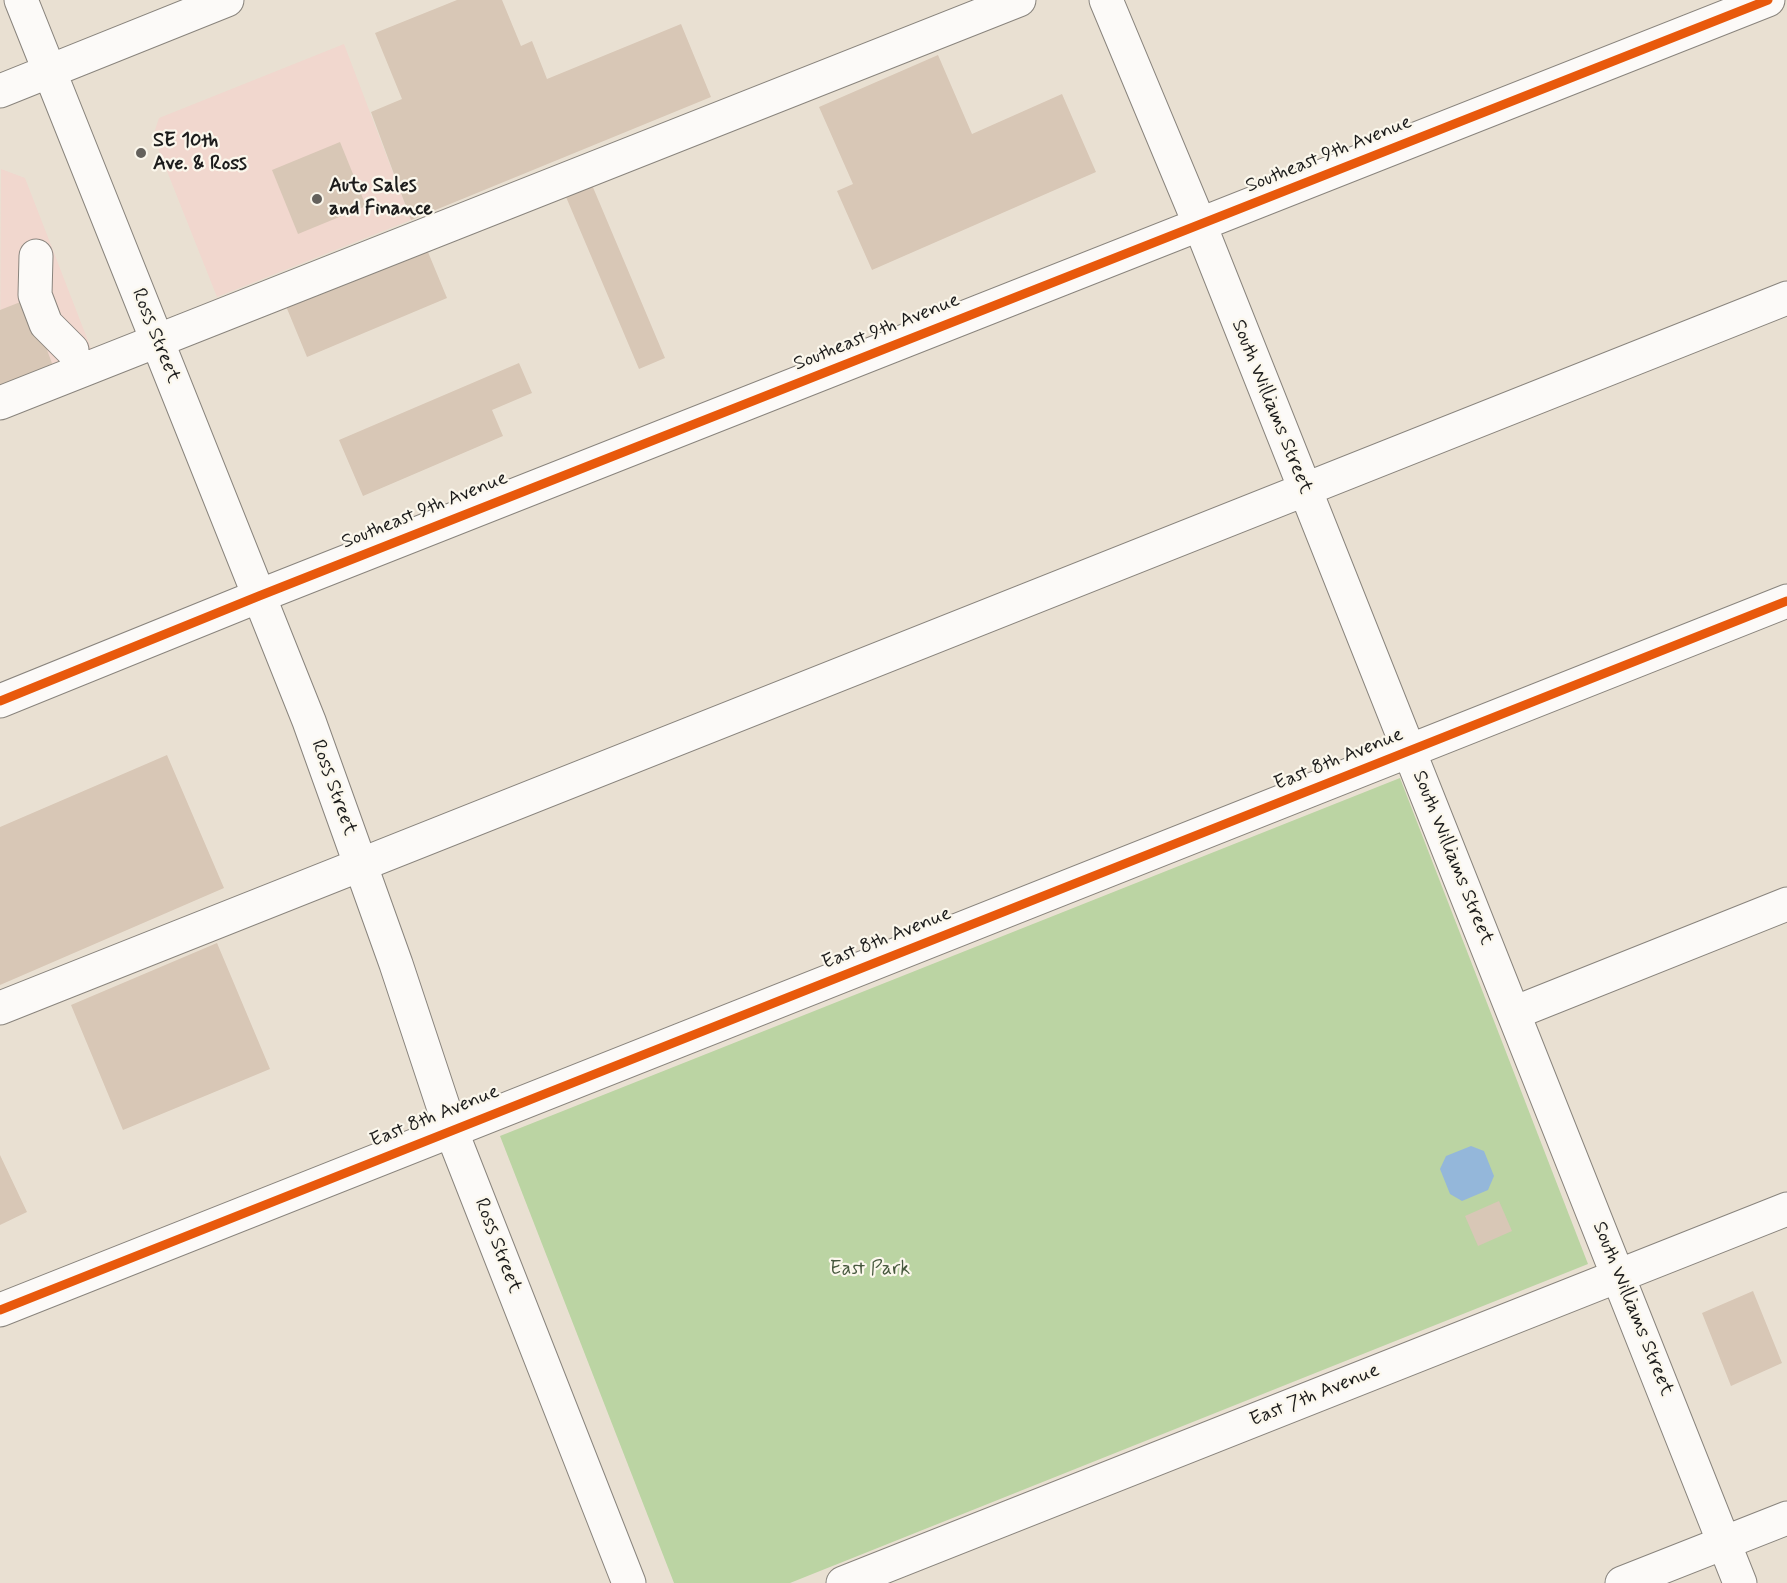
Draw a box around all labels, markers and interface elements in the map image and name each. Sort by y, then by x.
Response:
street label: Southeast 9th Avenue [1242,111,1416,199]
place label: SE 10th Ave. & Ross [153,130,247,177]
marker: SE 10th Ave. & Ross [134,146,148,160]
place label: Auto Sales and Finance [329,175,433,222]
marker: Auto Sales and Finance [310,192,324,206]
street label: Ross Street [125,285,185,387]
street label: Southeast 9th Avenue [790,289,964,377]
street label: South Williams Street [1225,316,1317,498]
street label: Southeast 9th Avenue [338,467,512,555]
street label: East 8th Avenue [1271,723,1407,797]
street label: Ross Street [305,737,361,839]
street label: South Williams Street [1406,767,1498,949]
street label: East 8th Avenue [819,902,955,976]
street label: East 8th Avenue [367,1080,503,1154]
street label: Ross Street [468,1195,526,1297]
street label: South Williams Street [1586,1218,1678,1400]
park label: East Park [830,1258,910,1282]
street label: East 7th Avenue [1247,1359,1383,1433]

